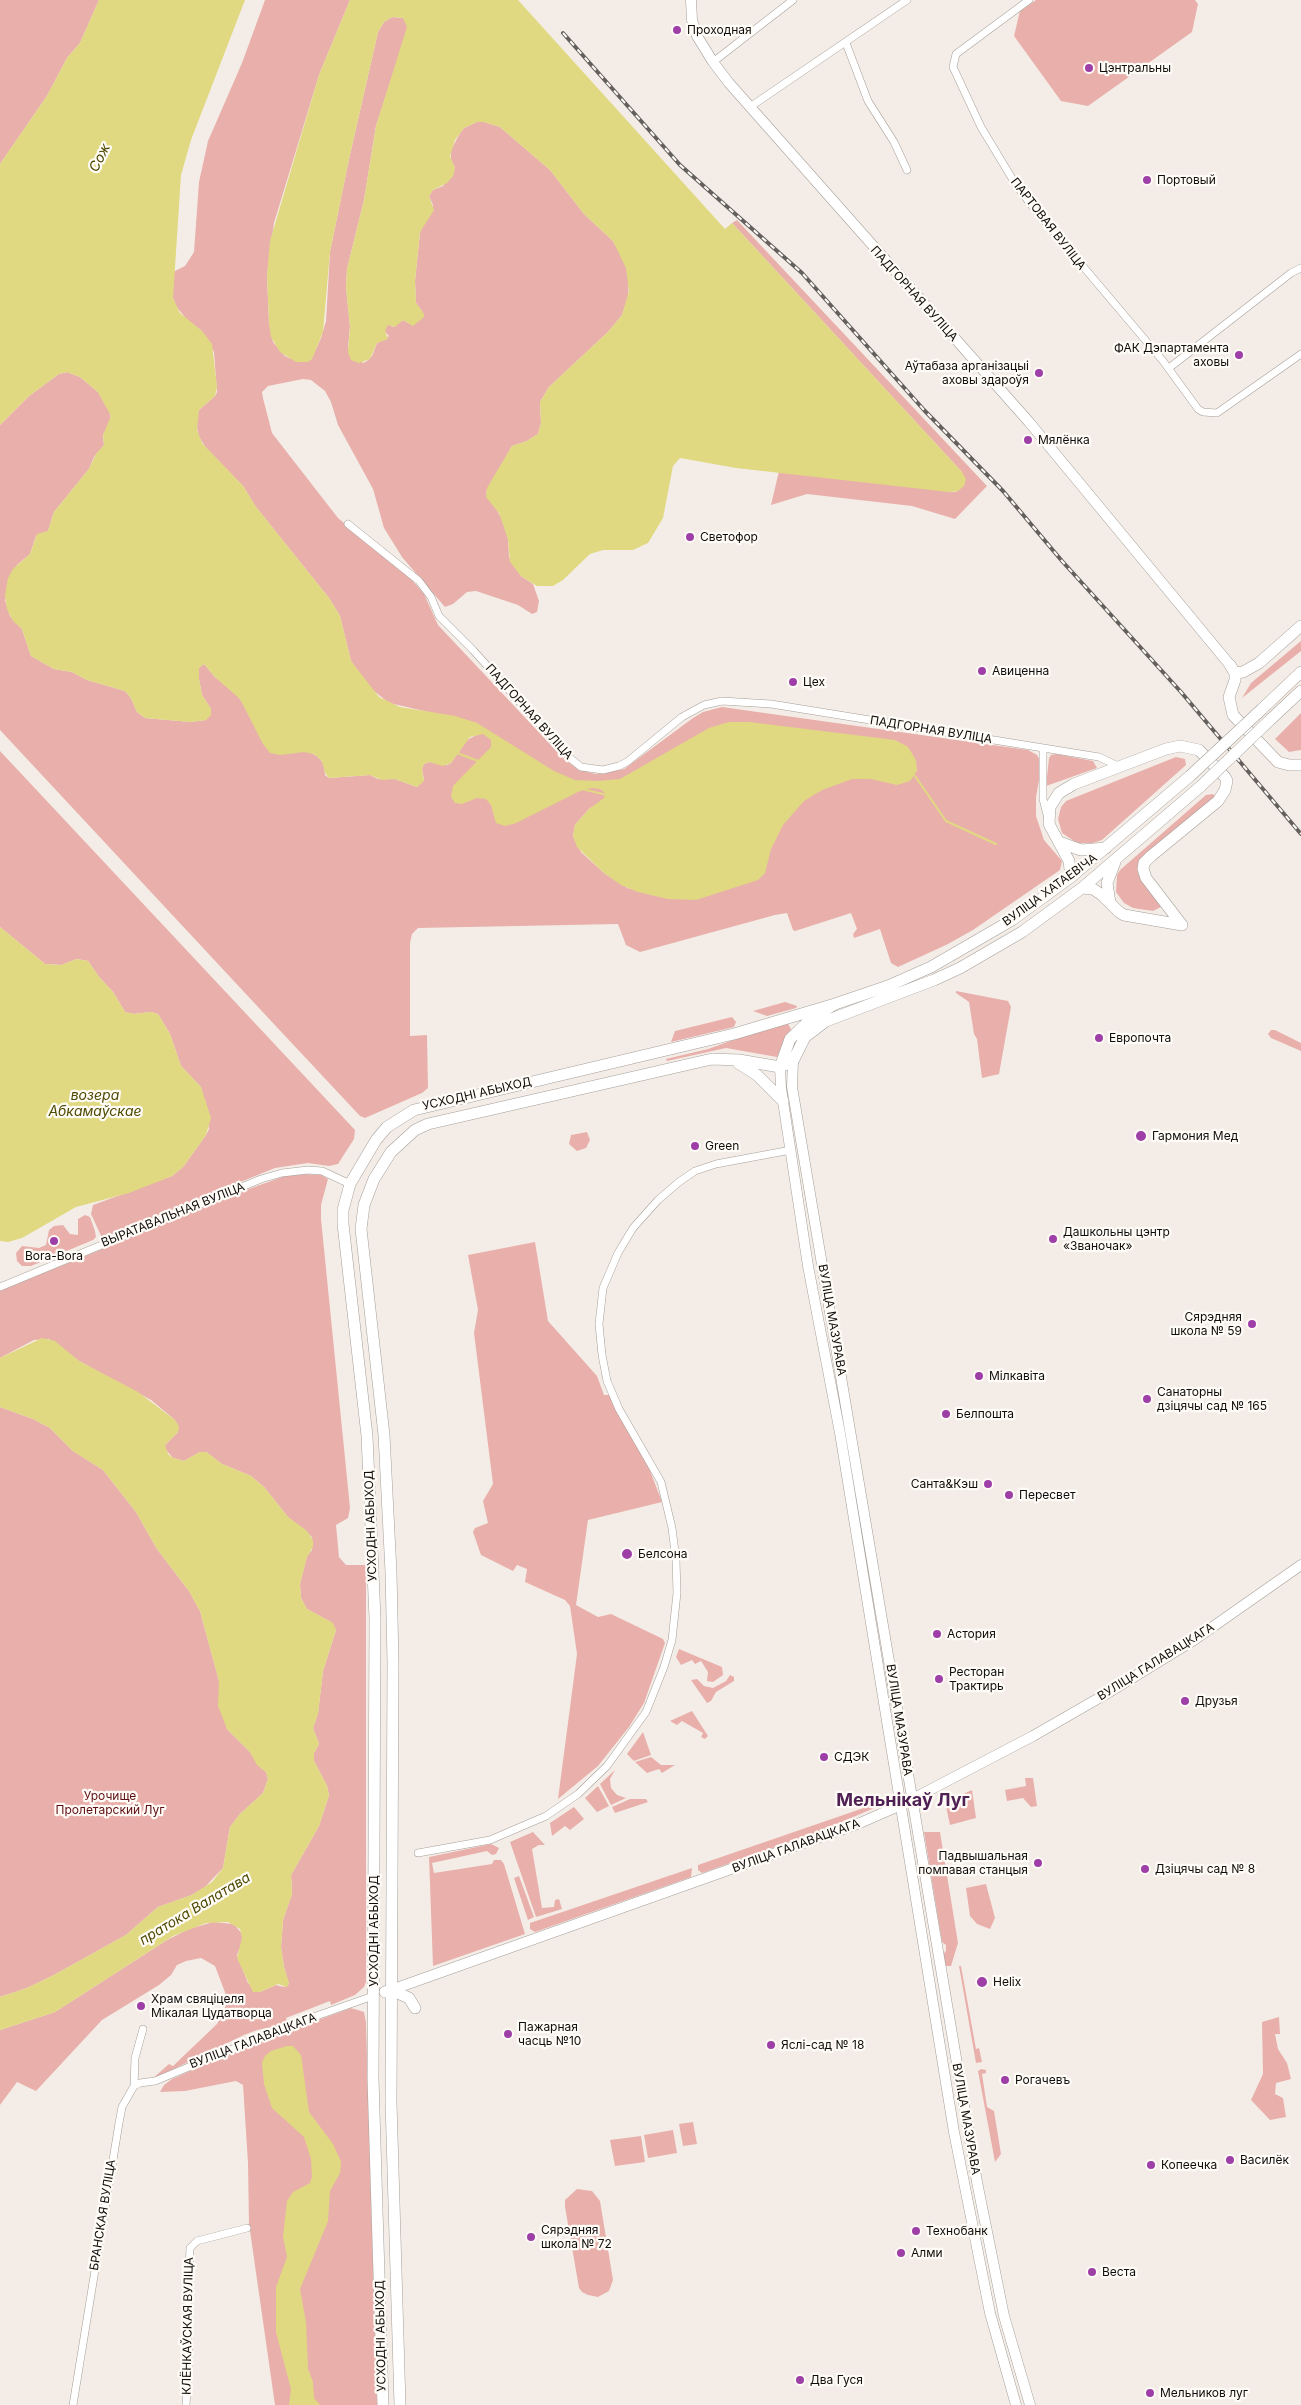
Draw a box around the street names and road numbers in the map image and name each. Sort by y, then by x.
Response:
street label: ПАРТОВАЯ ВУЛІЦА [1007,175,1089,273]
street label: ПАДГОРНАЯ ВУЛІЦА [867,243,961,345]
street label: ПАДГОРНАЯ ВУЛІЦА [482,661,576,763]
street label: ПАДГОРНАЯ ВУЛІЦА [869,713,993,747]
street label: ВУЛІЦА ХАТАЕВІЧА [1000,851,1100,929]
street label: УСХОДНІ АБЫХОД [421,1074,533,1114]
street label: ВЫРАТАВАЛЬНАЯ ВУЛІЦА [99,1180,247,1250]
street label: ВУЛІЦА МАЗУРАВА [815,1263,849,1377]
street label: УСХОДНІ АБЫХОД [362,1470,380,1582]
street label: ВУЛІЦА ГАЛАВАЦКАГА [1095,1620,1217,1704]
street label: ВУЛІЦА МАЗУРАВА [883,1663,915,1777]
street label: ВУЛІЦА ГАЛАВАЦКАГА [730,1816,862,1876]
street label: УСХОДНІ АБЫХОД [367,1875,381,1987]
street label: ВУЛІЦА ГАЛАВАЦКАГА [188,2010,318,2072]
street label: ВУЛІЦА МАЗУРАВА [949,2062,983,2176]
street label: БРАНСКАЯ ВУЛІЦА [87,2158,119,2272]
street label: КЛЁНКАЎСКАЯ ВУЛІЦА [180,2257,196,2395]
street label: УСХОДНІ АБЫХОД [373,2280,389,2392]

